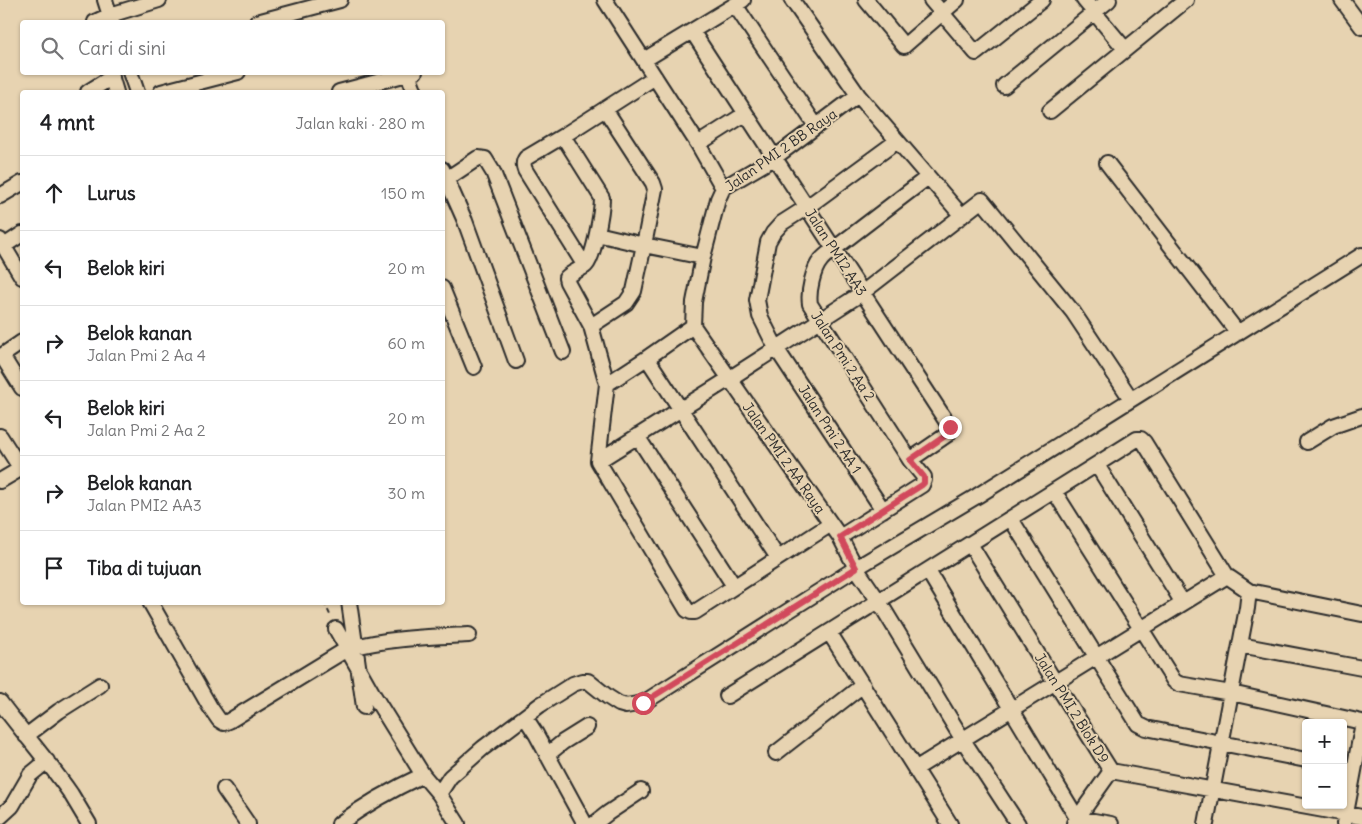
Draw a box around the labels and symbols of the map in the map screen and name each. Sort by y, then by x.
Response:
street label: Jalan PMI 2 BB Raya [722,105,840,195]
street label: Jalan PMI2 AA3 [801,205,871,299]
street label: Jalan Pmi 2 Aa 2 [807,308,879,405]
street label: Jalan Pmi 2 AA 1 [794,381,866,477]
street label: Jalan PMI 2 AA Raya [739,399,829,517]
route end [939,416,962,439]
street label: Jalan PMI 2 Blok D9 [1031,650,1113,766]
route start [632,692,655,715]

